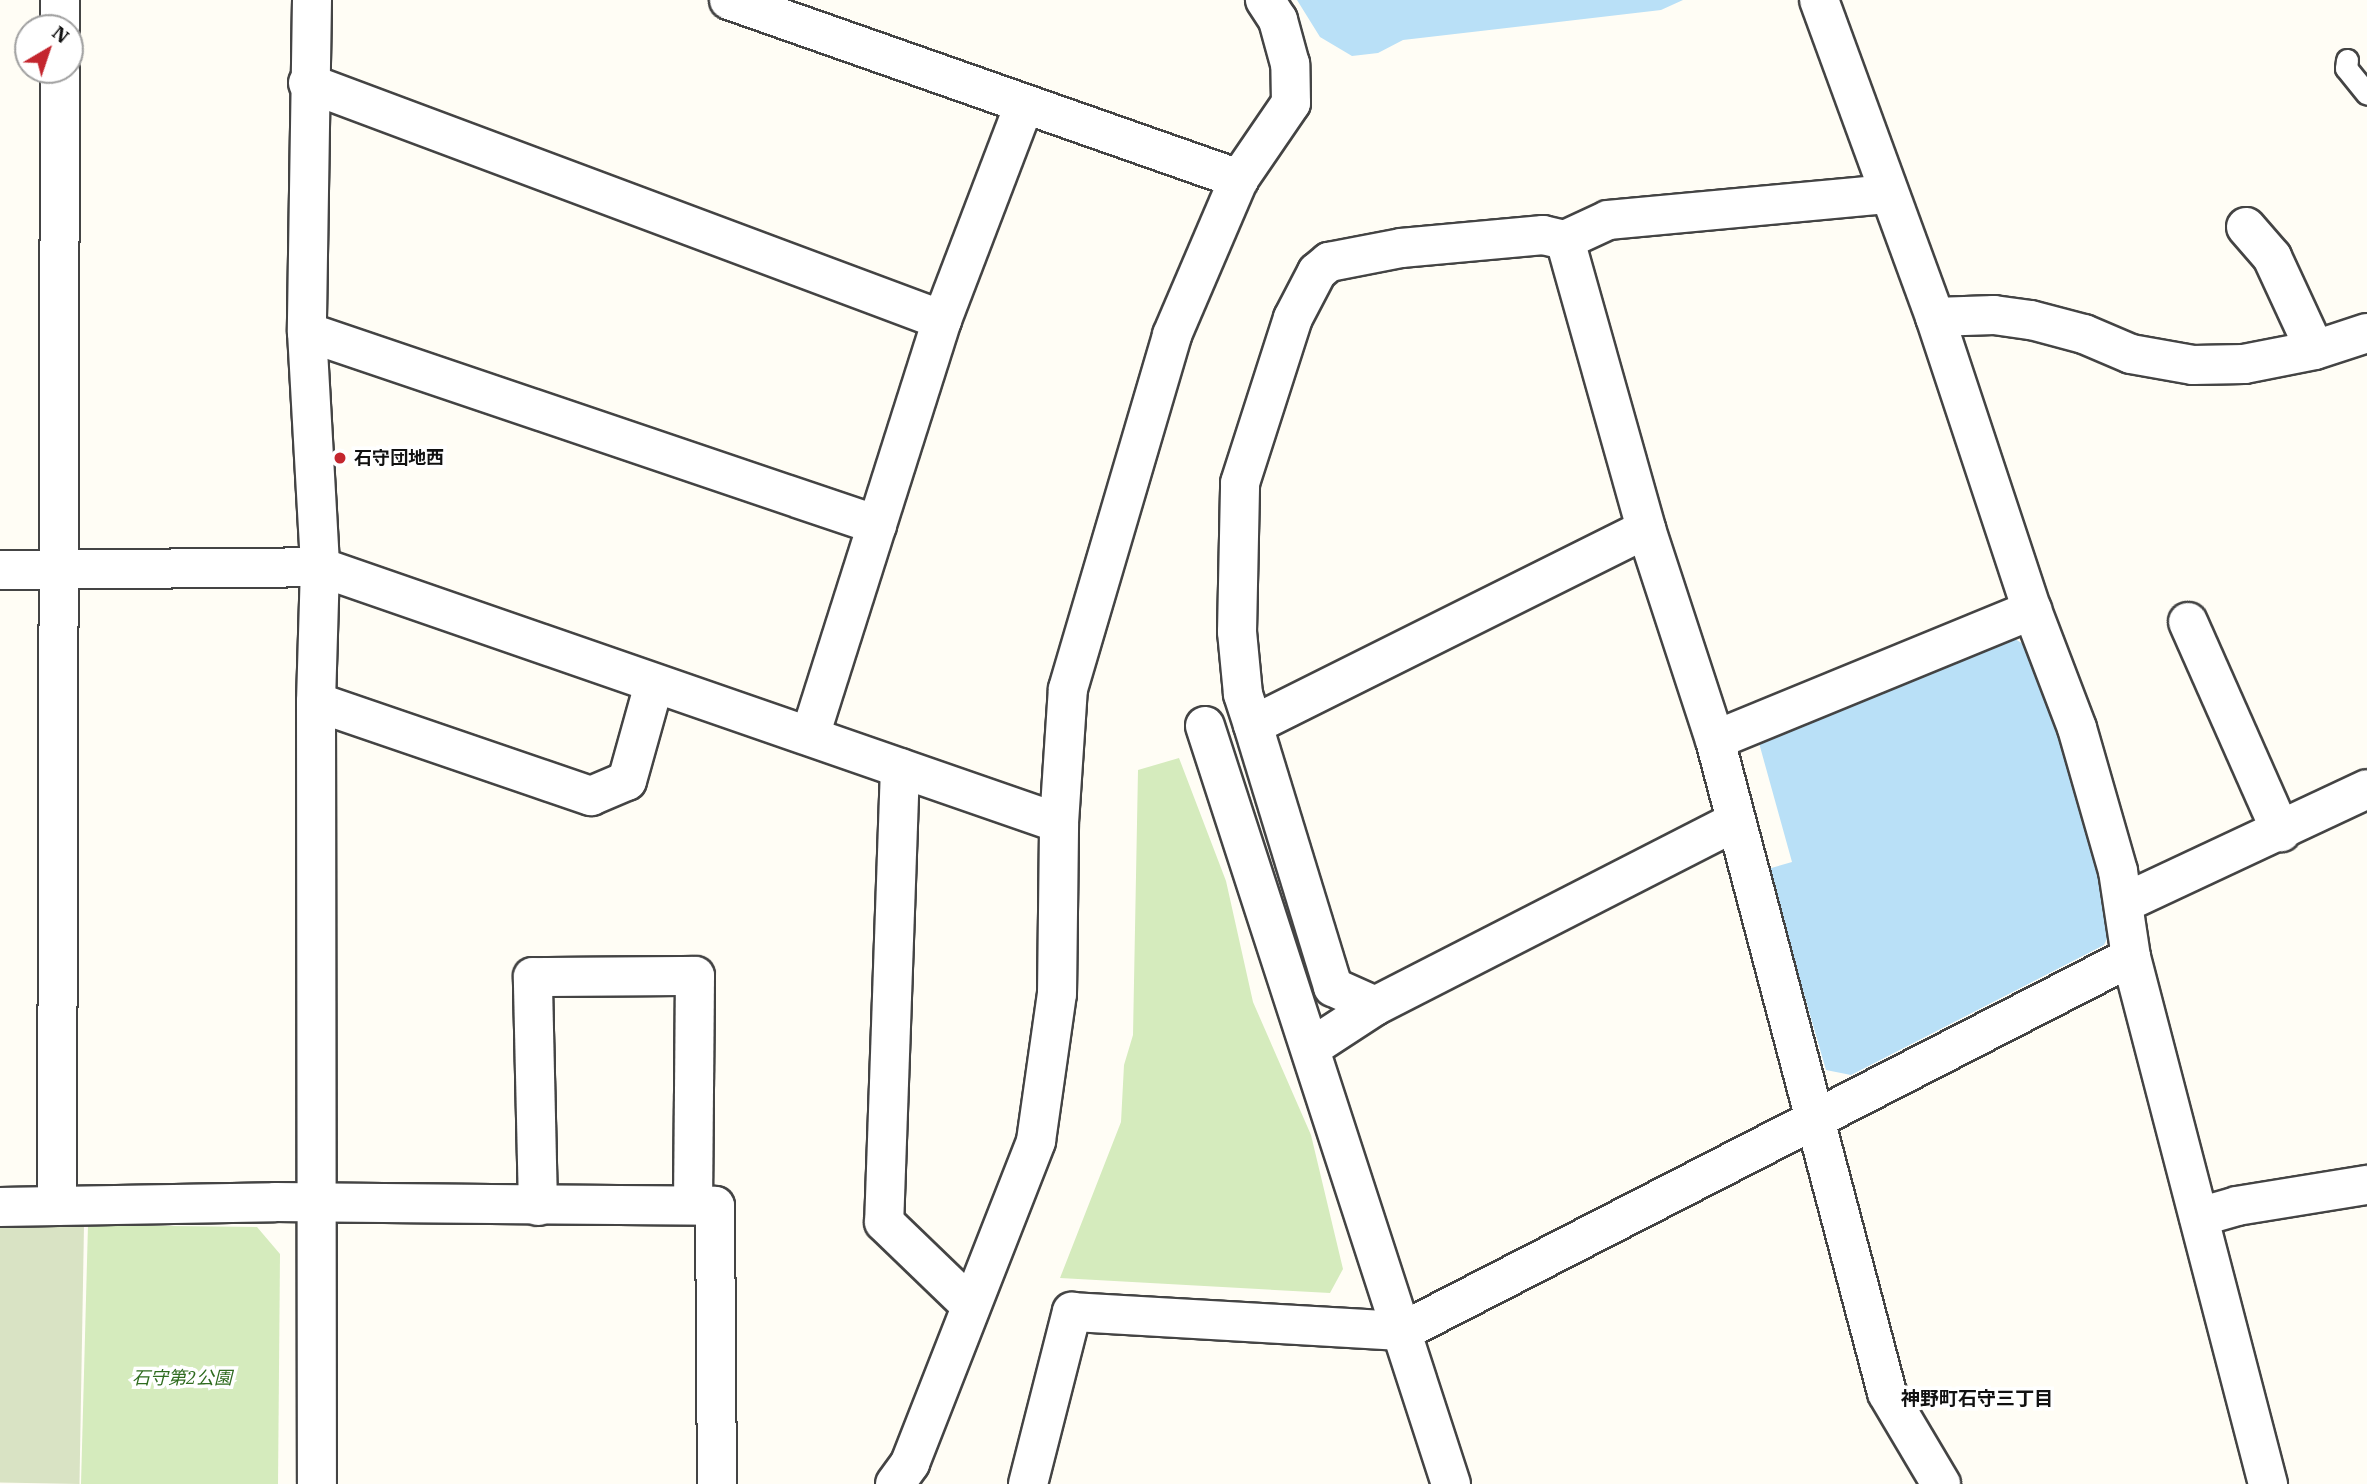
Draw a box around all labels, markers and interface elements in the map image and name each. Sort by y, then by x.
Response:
north arrow [14,14,84,84]
text: N [48,20,74,48]
place label: 石守団地西 [354,447,444,469]
marker: 石守団地西 [332,450,348,466]
park label: 石守第2公園 [132,1367,232,1389]
district label: 神野町石守三丁目 [1901,1388,2053,1410]

